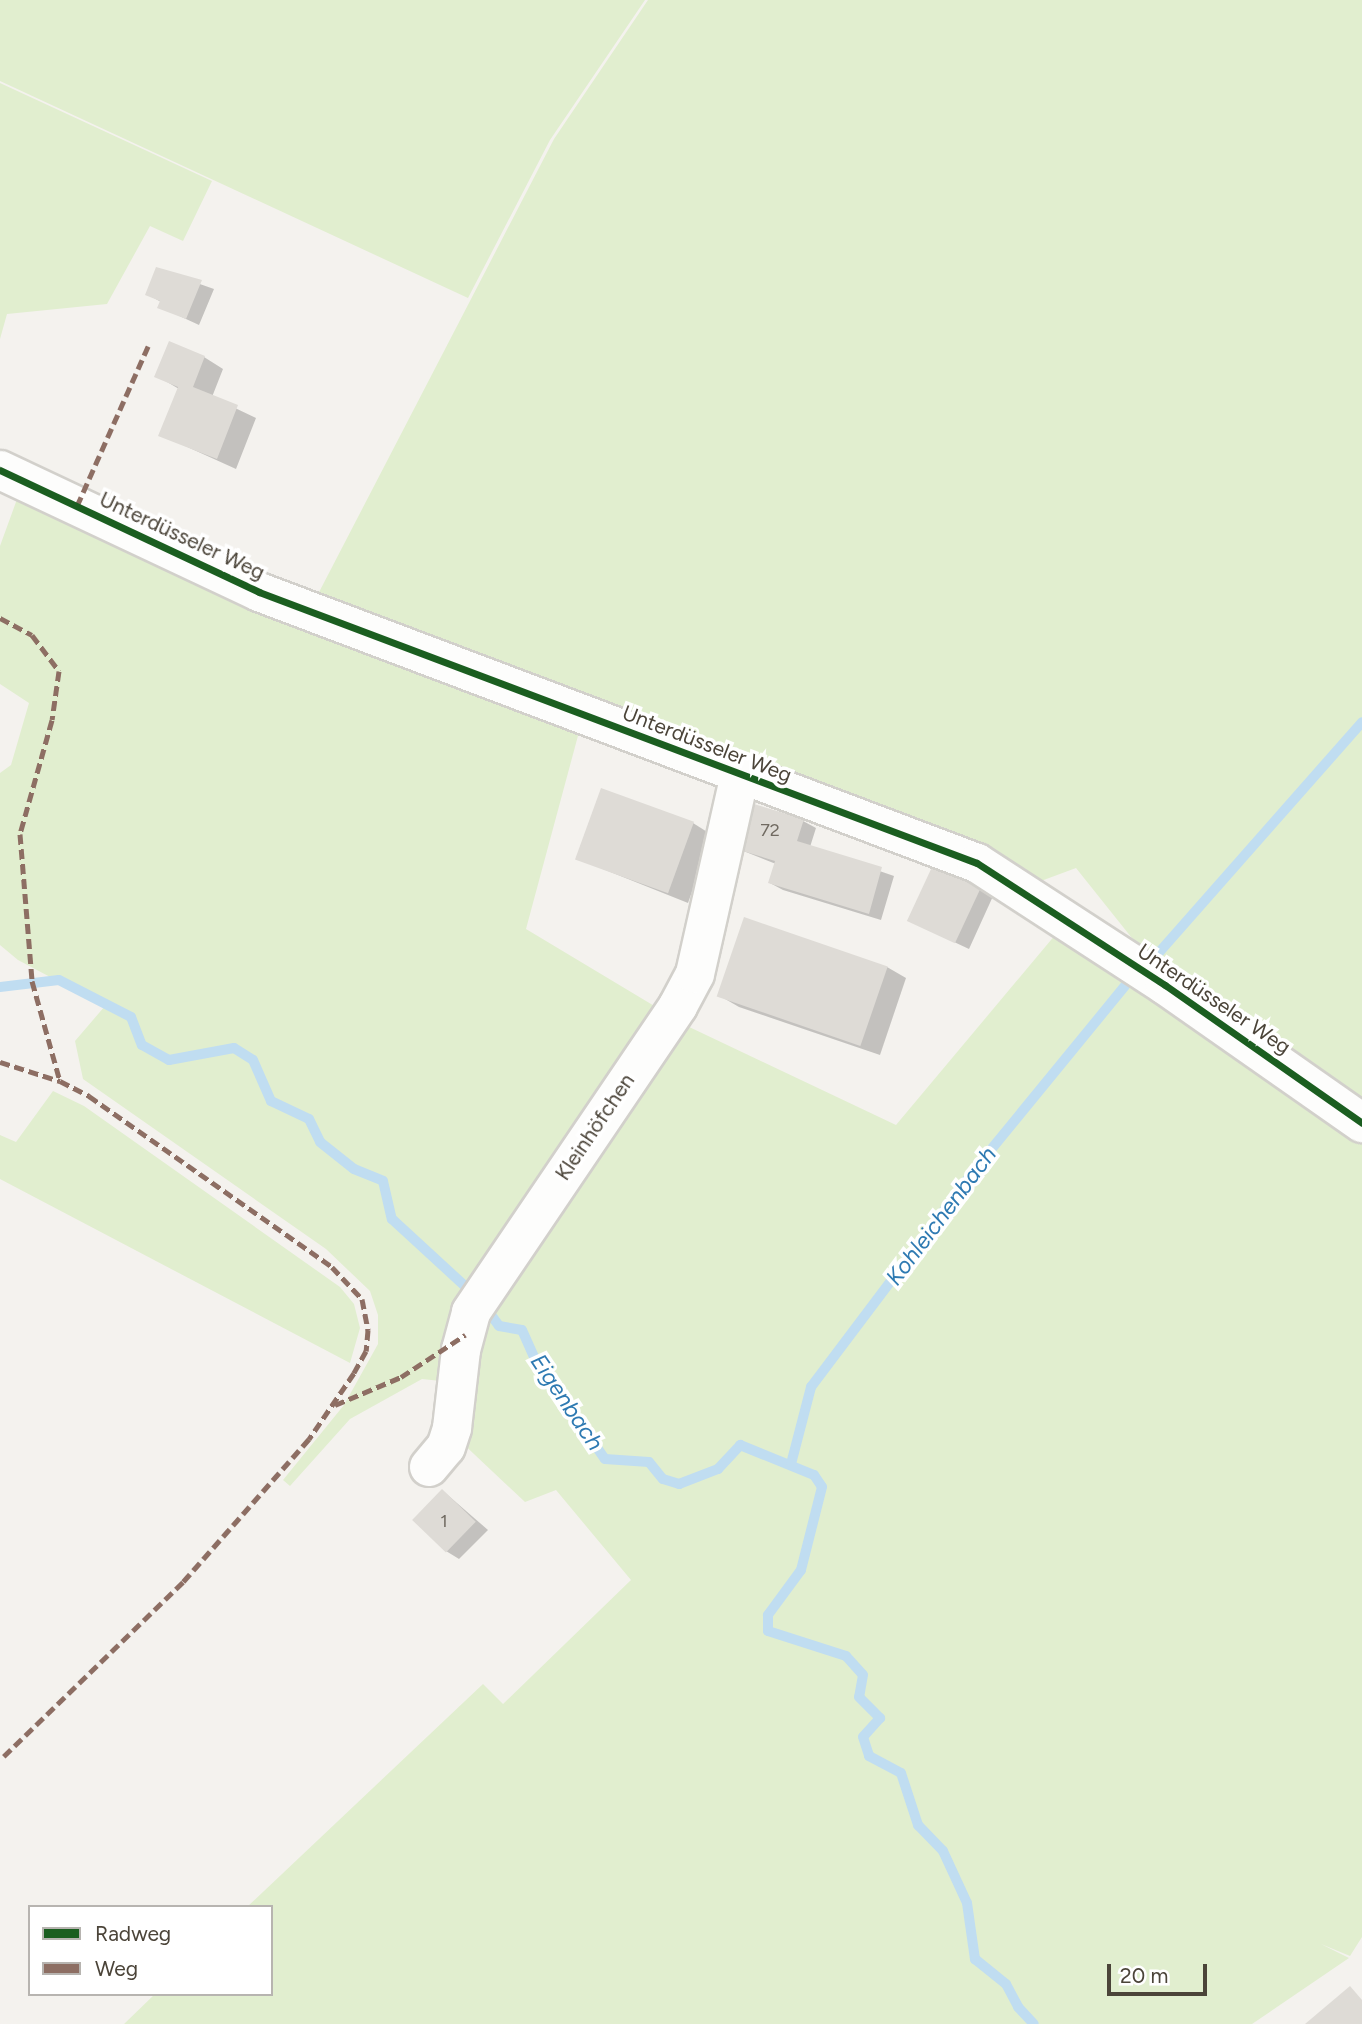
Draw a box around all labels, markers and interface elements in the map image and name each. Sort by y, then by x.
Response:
street label: Unterdüsseler Weg [95,487,269,585]
street label: Unterdüsseler Weg [619,700,795,788]
house number: 72 [760,819,780,841]
street label: Unterdüsseler Weg [1133,938,1295,1060]
street label: Kleinhöfchen [550,1069,640,1185]
water label: Kohleichenbach [880,1141,1002,1291]
water label: Eigenbach [525,1349,609,1455]
house number: 1 [440,1510,448,1532]
legend [28,1905,273,1996]
text: Radweg [95,1921,171,1946]
scale bar [1110,1951,1210,1995]
text: Weg [95,1956,138,1981]
text: 20 m [1120,1963,1168,1988]

